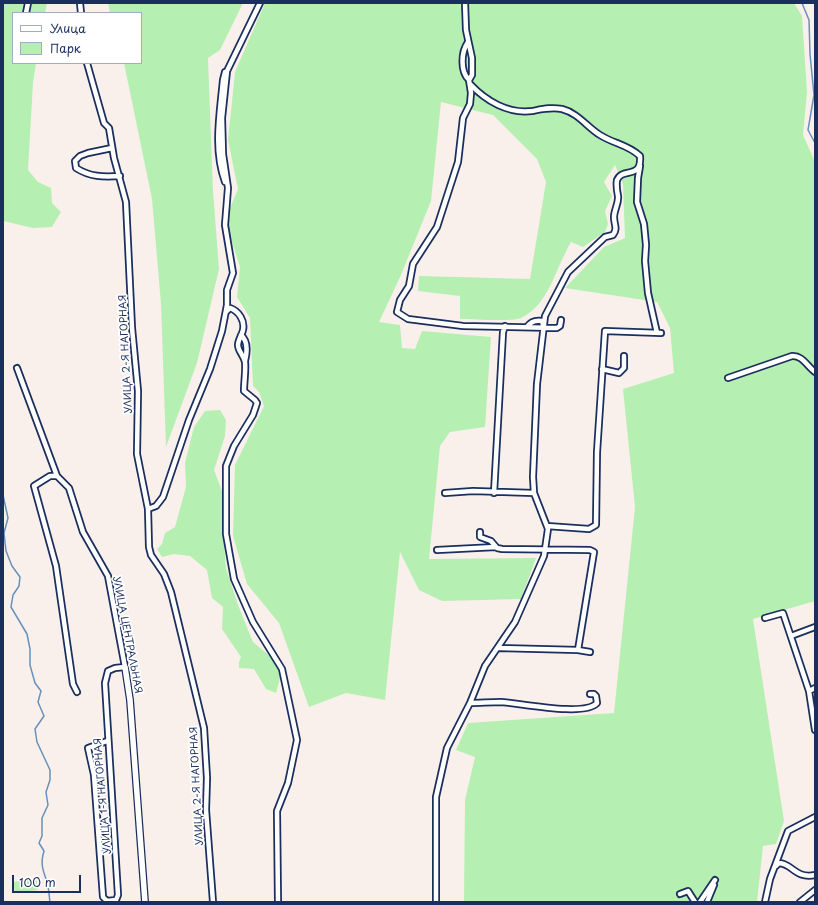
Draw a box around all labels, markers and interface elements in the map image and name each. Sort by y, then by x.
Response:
legend [12,12,142,64]
text: Улица [50,19,86,37]
text: Парк [50,39,81,57]
street label: УЛИЦА 2-Я НАГОРНАЯ [117,294,135,414]
street label: УЛИЦА ЦЕНТРАЛЬНАЯ [110,576,144,694]
street label: УЛИЦА 2-Я НАГОРНАЯ [188,726,206,846]
street label: УЛИЦА 1-Я НАГОРНАЯ [92,738,114,854]
scale bar [14,867,83,893]
text: 100 m [19,873,56,891]

